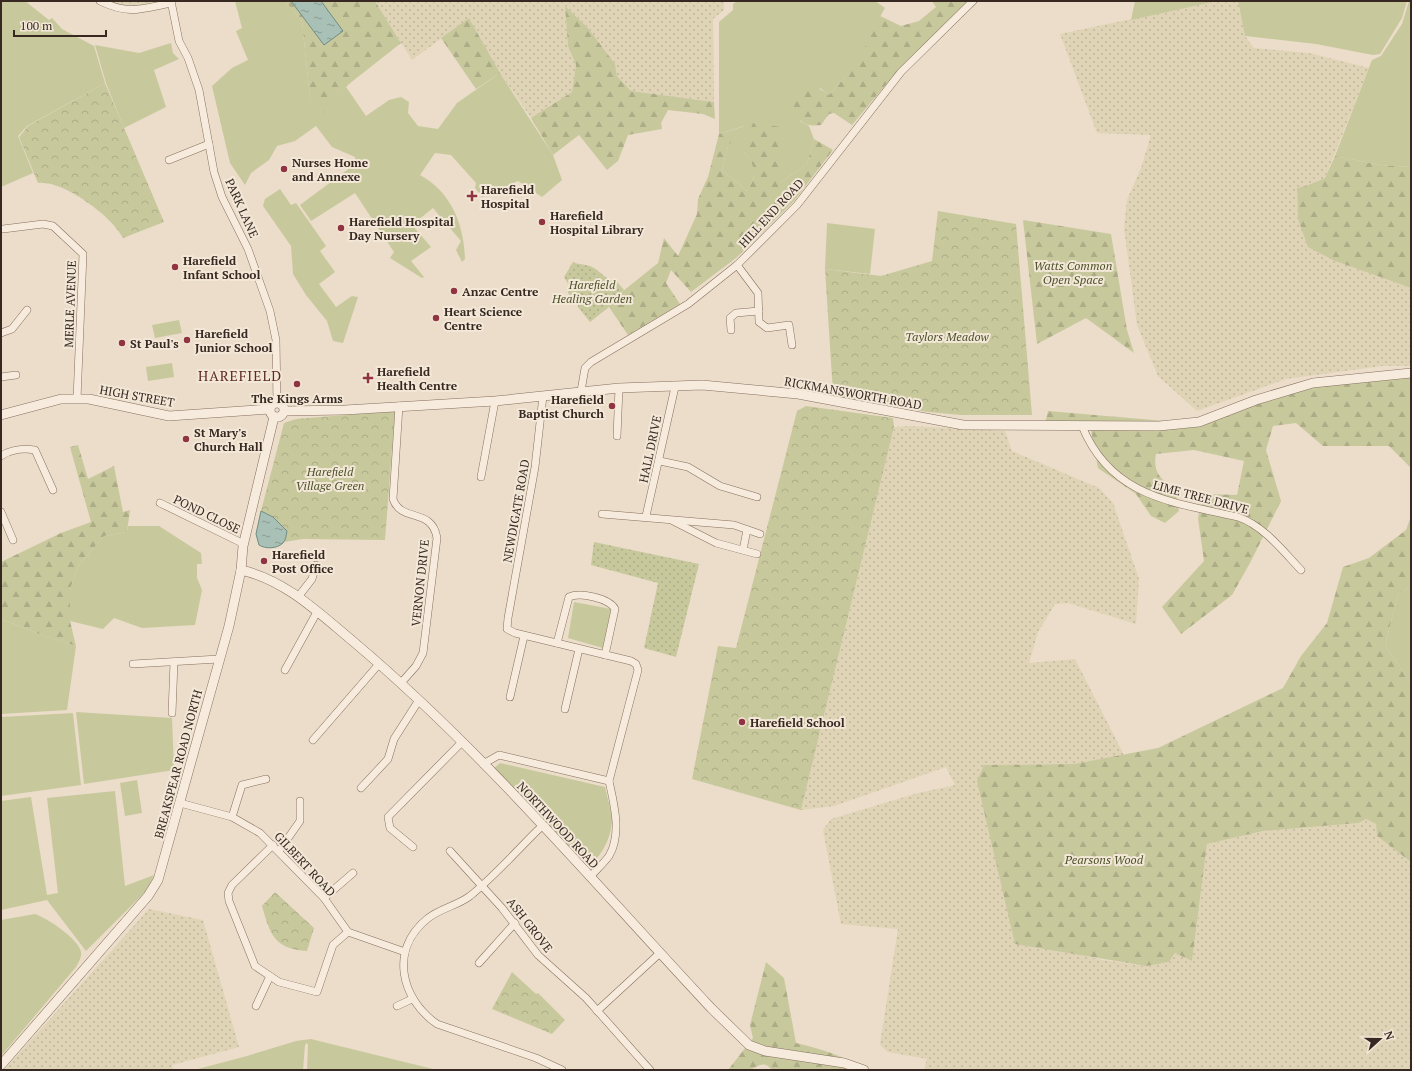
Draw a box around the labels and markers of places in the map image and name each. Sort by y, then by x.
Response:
place label: Nurses Home and Annexe [292,155,369,184]
marker: Nurses Home and Annexe [279,164,289,174]
place label: Harefield Hospital [481,182,535,211]
marker: Harefield Hospital [466,190,478,202]
place label: Harefield Hospital Library [550,208,644,237]
place label: Harefield Hospital Day Nursery [349,214,454,243]
marker: Harefield Hospital Library [537,217,547,227]
marker: Harefield Hospital Day Nursery [336,223,346,233]
place label: Harefield Infant School [183,253,260,282]
marker: Harefield Infant School [170,262,180,272]
place label: Anzac Centre [462,284,539,299]
marker: Anzac Centre [449,286,459,296]
place label: Heart Science Centre [444,304,523,333]
marker: Heart Science Centre [431,313,441,323]
place label: Harefield Junior School [195,326,273,355]
marker: Harefield Junior School [182,335,192,345]
place label: St Paul's [130,336,179,351]
marker: St Paul's [117,338,127,348]
place label: Harefield Health Centre [377,364,458,393]
marker: Harefield Health Centre [362,372,374,384]
marker: The Kings Arms [292,379,302,389]
place label: The Kings Arms [251,391,343,406]
place label: Harefield Baptist Church [518,392,605,421]
marker: Harefield Baptist Church [607,401,617,411]
place label: St Mary's Church Hall [194,425,263,454]
marker: St Mary's Church Hall [181,434,191,444]
place label: Harefield Post Office [272,547,334,576]
marker: Harefield Post Office [259,556,269,566]
place label: Harefield School [750,715,845,730]
marker: Harefield School [737,717,747,727]

